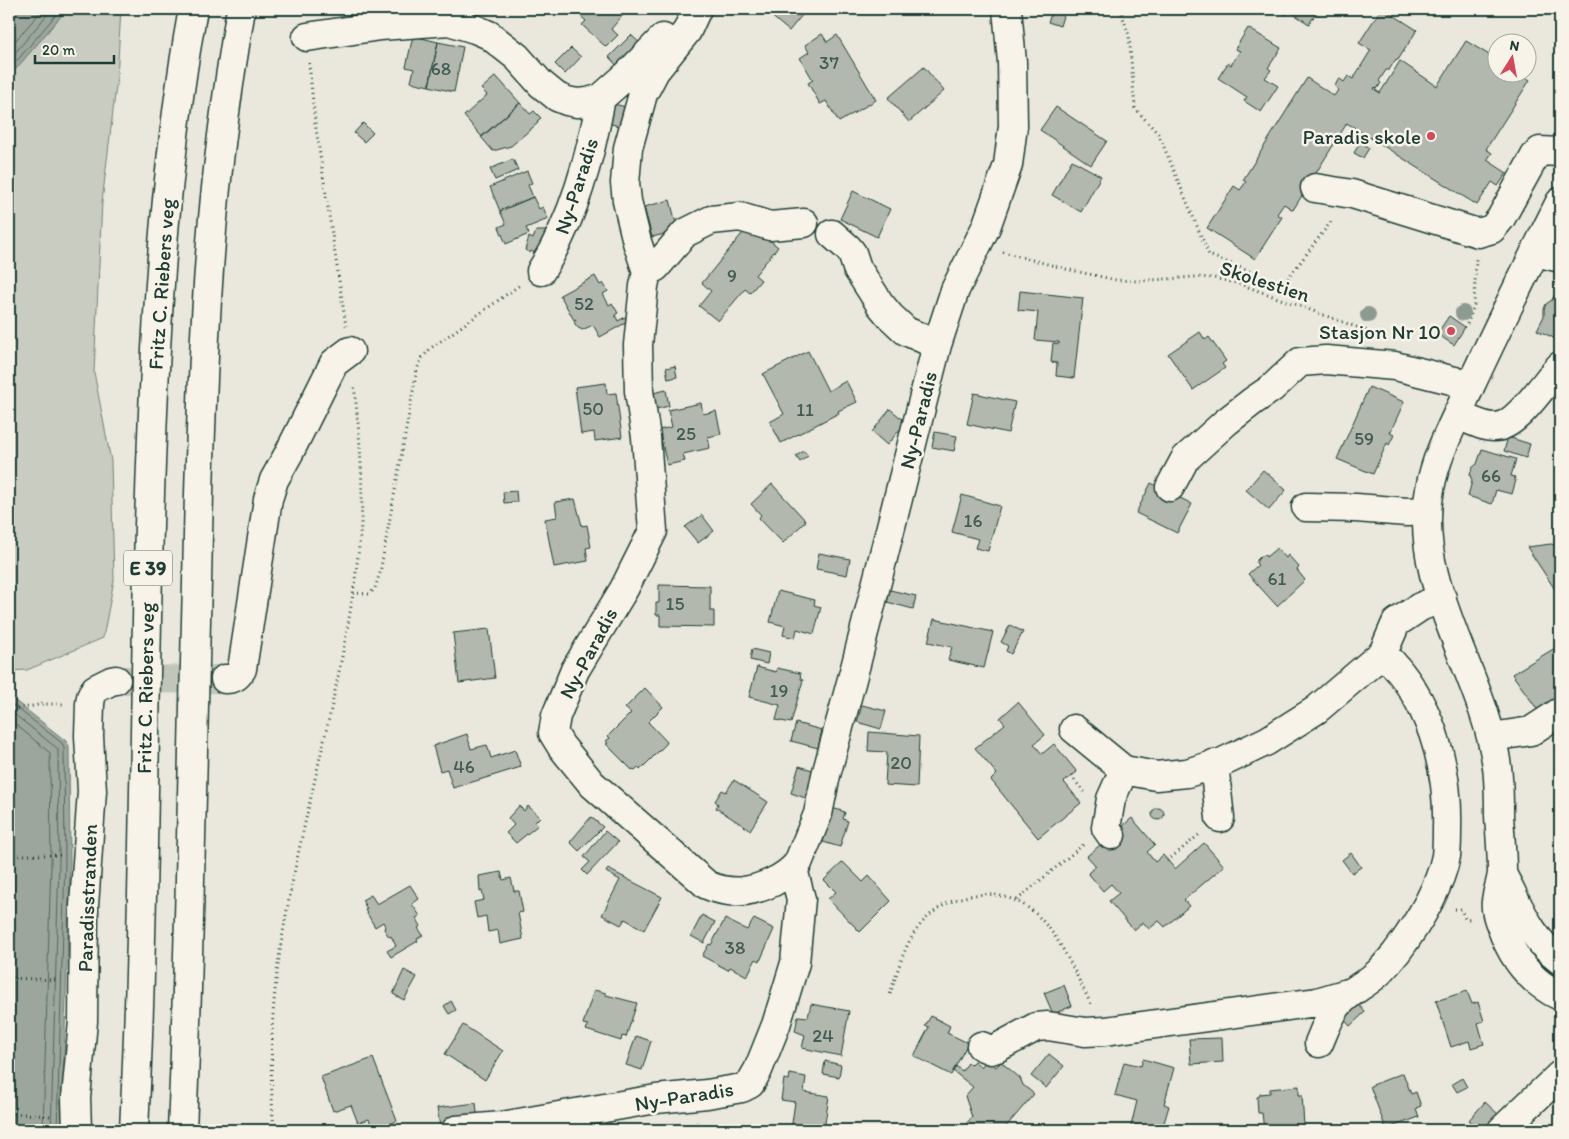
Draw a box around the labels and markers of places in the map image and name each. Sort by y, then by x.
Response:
place label: Paradis skole [1303,124,1421,149]
marker: Paradis skole [1425,130,1437,142]
place label: Stasjon Nr 10 [1319,319,1441,344]
marker: Stasjon Nr 10 [1445,325,1457,337]

